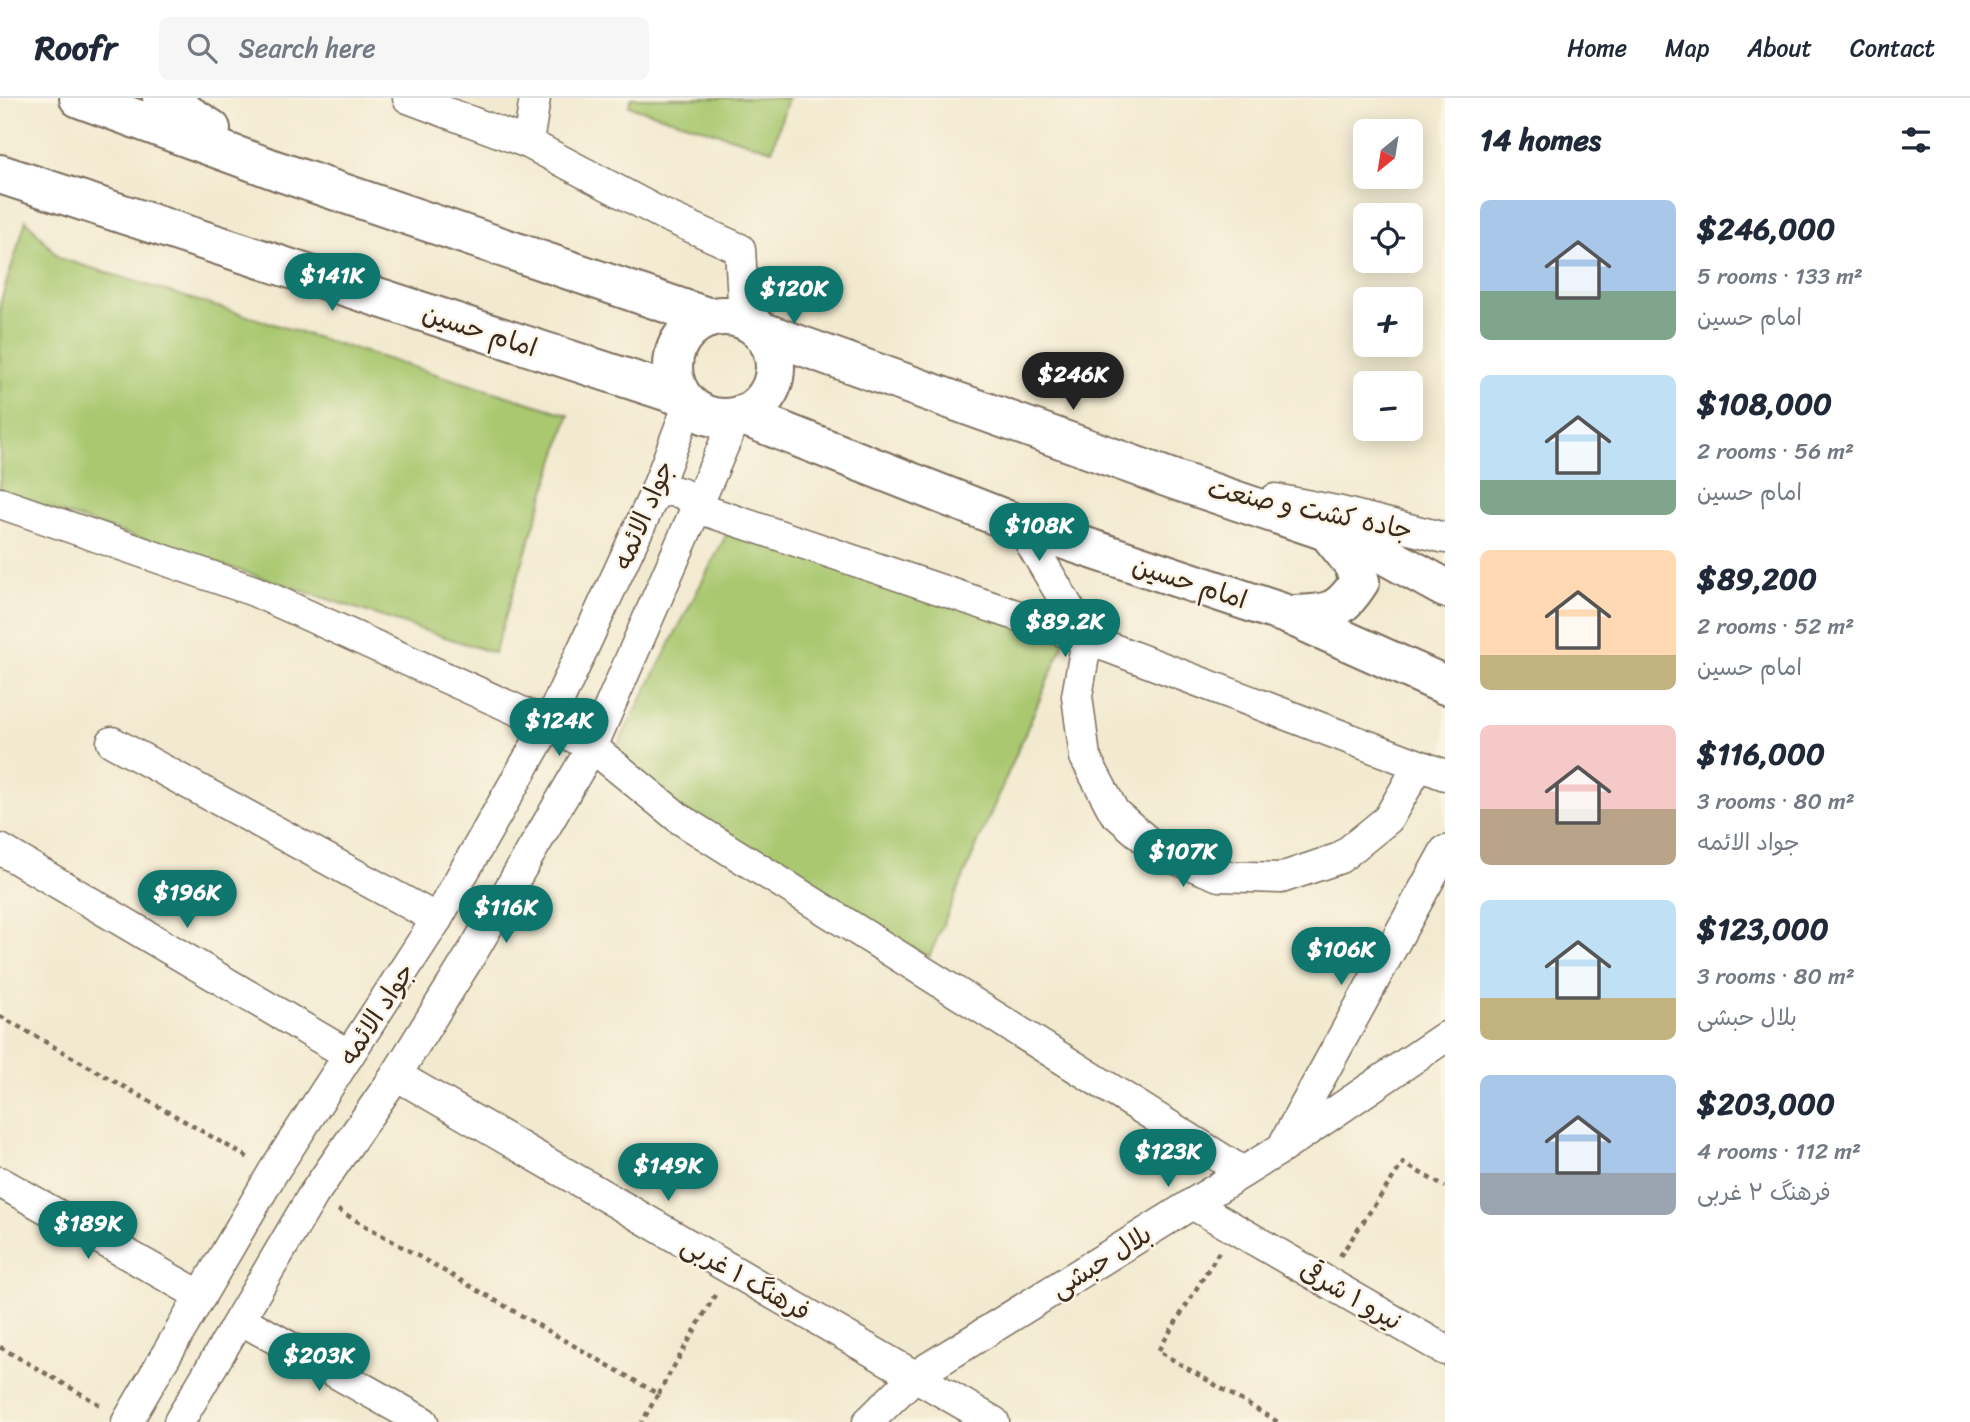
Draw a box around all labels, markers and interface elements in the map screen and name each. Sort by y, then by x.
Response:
search box [159,17,649,80]
text: Roofr [35,19,117,77]
text: Search here [239,25,376,71]
text: Home [1567,27,1627,69]
text: Map [1665,27,1709,69]
text: About [1747,27,1812,69]
text: Contact [1850,27,1935,69]
icon: search [183,29,221,67]
text: 14 homes [1480,113,1601,167]
north arrow [1353,119,1423,189]
map controls [1353,119,1423,441]
icon: filters [1897,121,1935,159]
text: $246,000 [1697,202,1835,256]
button: locate [1353,203,1423,273]
icon: home [1536,228,1620,312]
pin: $141K [283,254,381,313]
text: $141K [300,255,364,296]
text: 5 rooms · 133 m² [1697,256,1863,297]
pin: $120K [745,266,843,326]
text: $120K [760,268,828,309]
button: + [1353,287,1423,357]
street label: امام حسین [416,290,544,370]
text: امام حسین [1697,297,1802,338]
pin: $246K [1024,352,1122,412]
text: $246K [1038,354,1108,395]
button: − [1353,371,1423,441]
text: $108,000 [1697,377,1832,431]
icon: home [1536,403,1620,487]
text: 2 rooms · 56 m² [1697,431,1854,472]
street label: جواد الائمه [599,453,687,577]
street label: جاده کشت و صنعت [1203,465,1417,553]
text: امام حسین [1697,472,1802,513]
pin: $108K [990,504,1088,563]
text: $108K [1005,505,1073,546]
street label: امام حسین [1126,542,1254,622]
text: $89,200 [1697,552,1817,606]
icon: home [1536,578,1620,662]
pin: $89.2K [1008,600,1122,659]
text: $89.2K [1026,601,1104,642]
text: 2 rooms · 52 m² [1697,606,1854,647]
text: امام حسین [1697,647,1802,688]
pin: $124K [510,698,608,758]
text: $124K [526,700,592,741]
text: $116,000 [1697,727,1825,781]
icon: home [1536,753,1620,837]
text: 3 rooms · 80 m² [1697,781,1855,822]
text: جواد الائمه [1697,822,1800,863]
pin: $107K [1134,830,1232,889]
text: $107K [1150,831,1217,872]
pin: $196K [138,870,236,930]
text: $196K [154,872,220,913]
pin: $116K [457,886,555,945]
text: $116K [475,887,537,928]
text: $123,000 [1697,902,1829,956]
pin: $106K [1292,928,1390,987]
icon: home [1536,928,1620,1012]
text: $106K [1308,929,1374,970]
street label: جواد الائمه [325,953,427,1075]
text: 3 rooms · 80 m² [1697,956,1855,997]
text: بلال حبشی [1697,997,1797,1038]
text: $203,000 [1697,1077,1835,1131]
icon: home [1536,1103,1620,1187]
pin: $123K [1119,1130,1217,1189]
text: $123K [1135,1131,1201,1172]
text: 4 rooms · 112 m² [1697,1131,1861,1172]
pin: $149K [619,1144,717,1203]
text: $149K [634,1145,702,1186]
text: فرهنگ ۲ غربی [1697,1172,1831,1213]
pin: $189K [39,1202,137,1261]
text: $189K [54,1203,122,1244]
street label: بلال حبشی [1041,1212,1161,1310]
street label: فرهنگ ۱ غربی [673,1222,819,1334]
street label: نیرو ۱ شرقی [1291,1247,1411,1343]
pin: $203K [270,1334,368,1393]
text: $203K [284,1335,354,1376]

